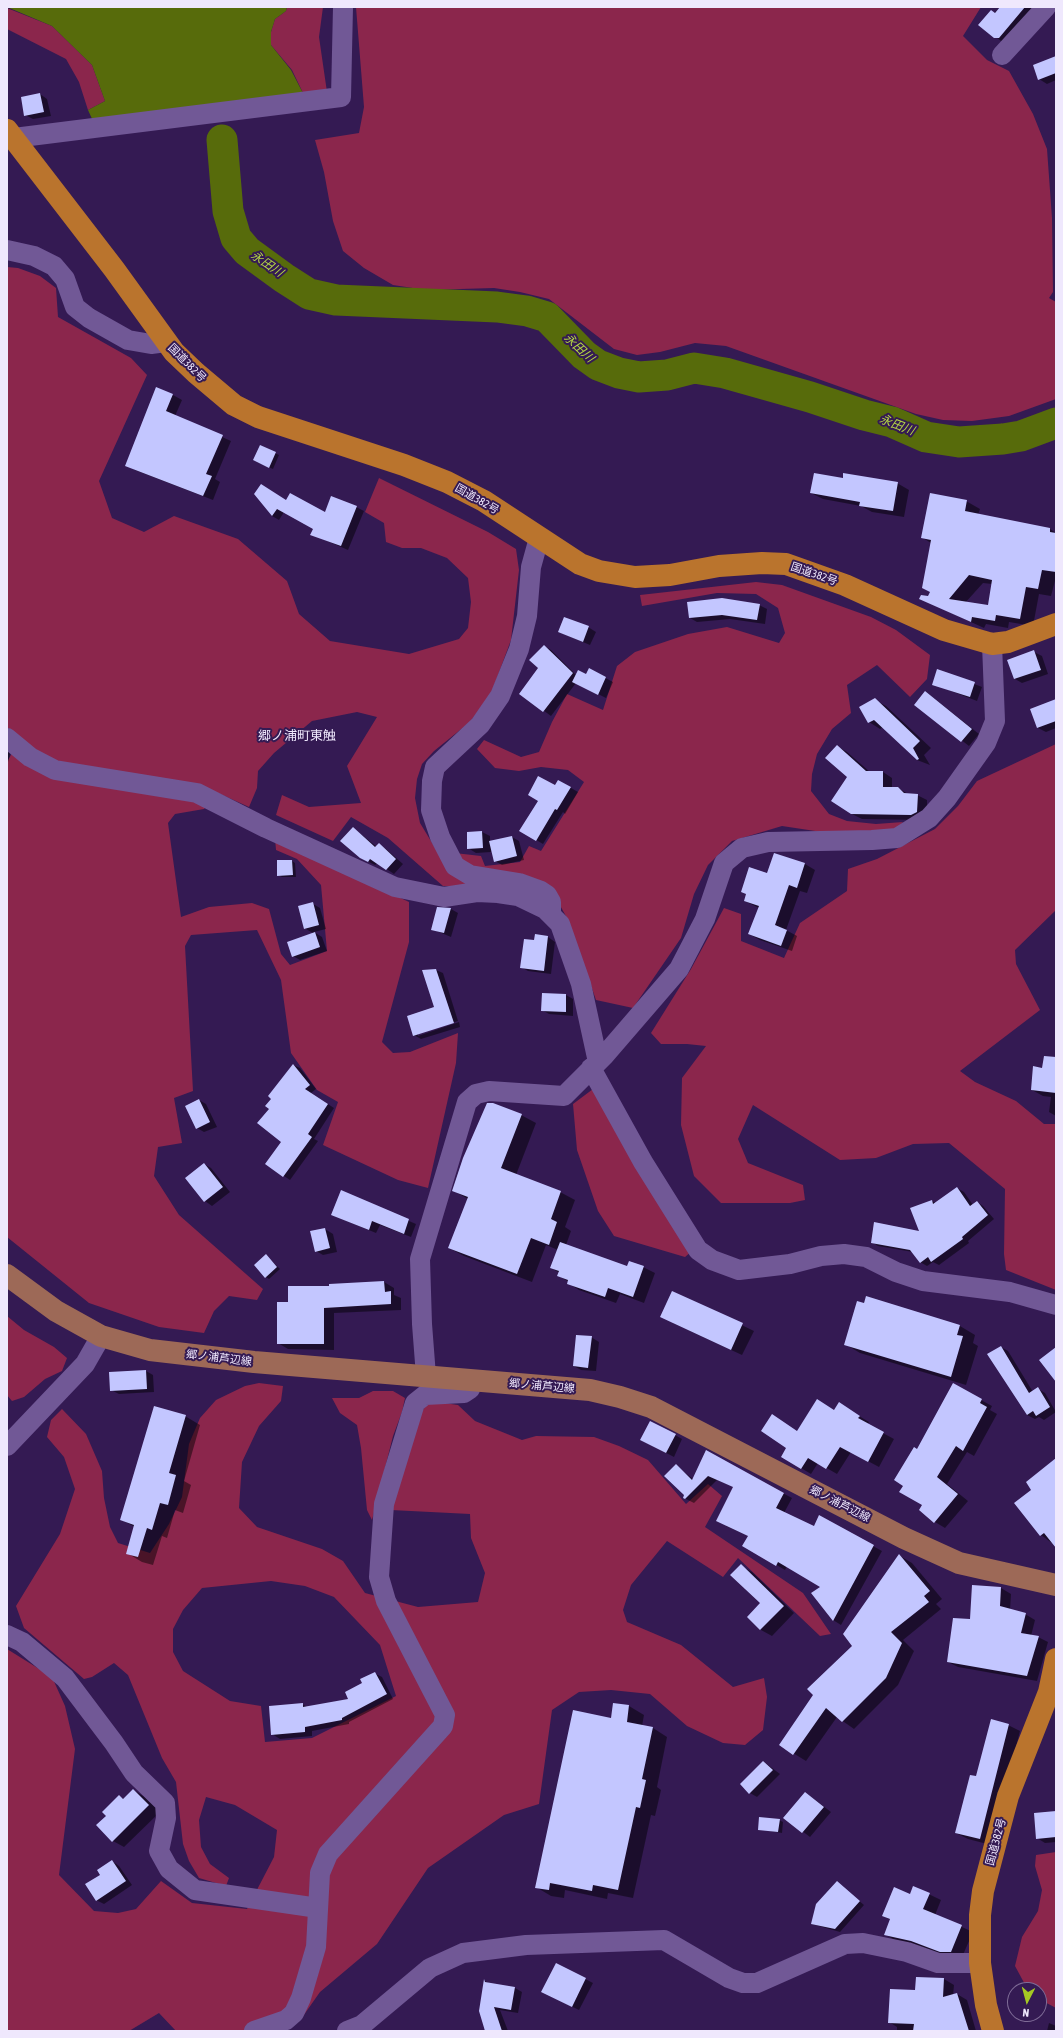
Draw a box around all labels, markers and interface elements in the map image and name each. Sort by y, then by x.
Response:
water label: 永田川 [248,248,286,280]
water label: 永田川 [561,330,597,366]
street label: 国道382号 [165,341,209,385]
water label: 永田川 [878,412,916,438]
street label: 国道382号 [453,481,501,517]
street label: 国道382号 [789,560,839,588]
district label: 郷ノ浦町東触 [258,728,336,744]
street label: 郷ノ浦芦辺線 [185,1347,253,1369]
street label: 郷ノ浦芦辺線 [509,1377,575,1395]
street label: 郷ノ浦芦辺線 [808,1483,872,1525]
street label: 国道382号 [983,1817,1009,1867]
north arrow [1007,1982,1047,2022]
text: N [1022,2007,1030,2019]

